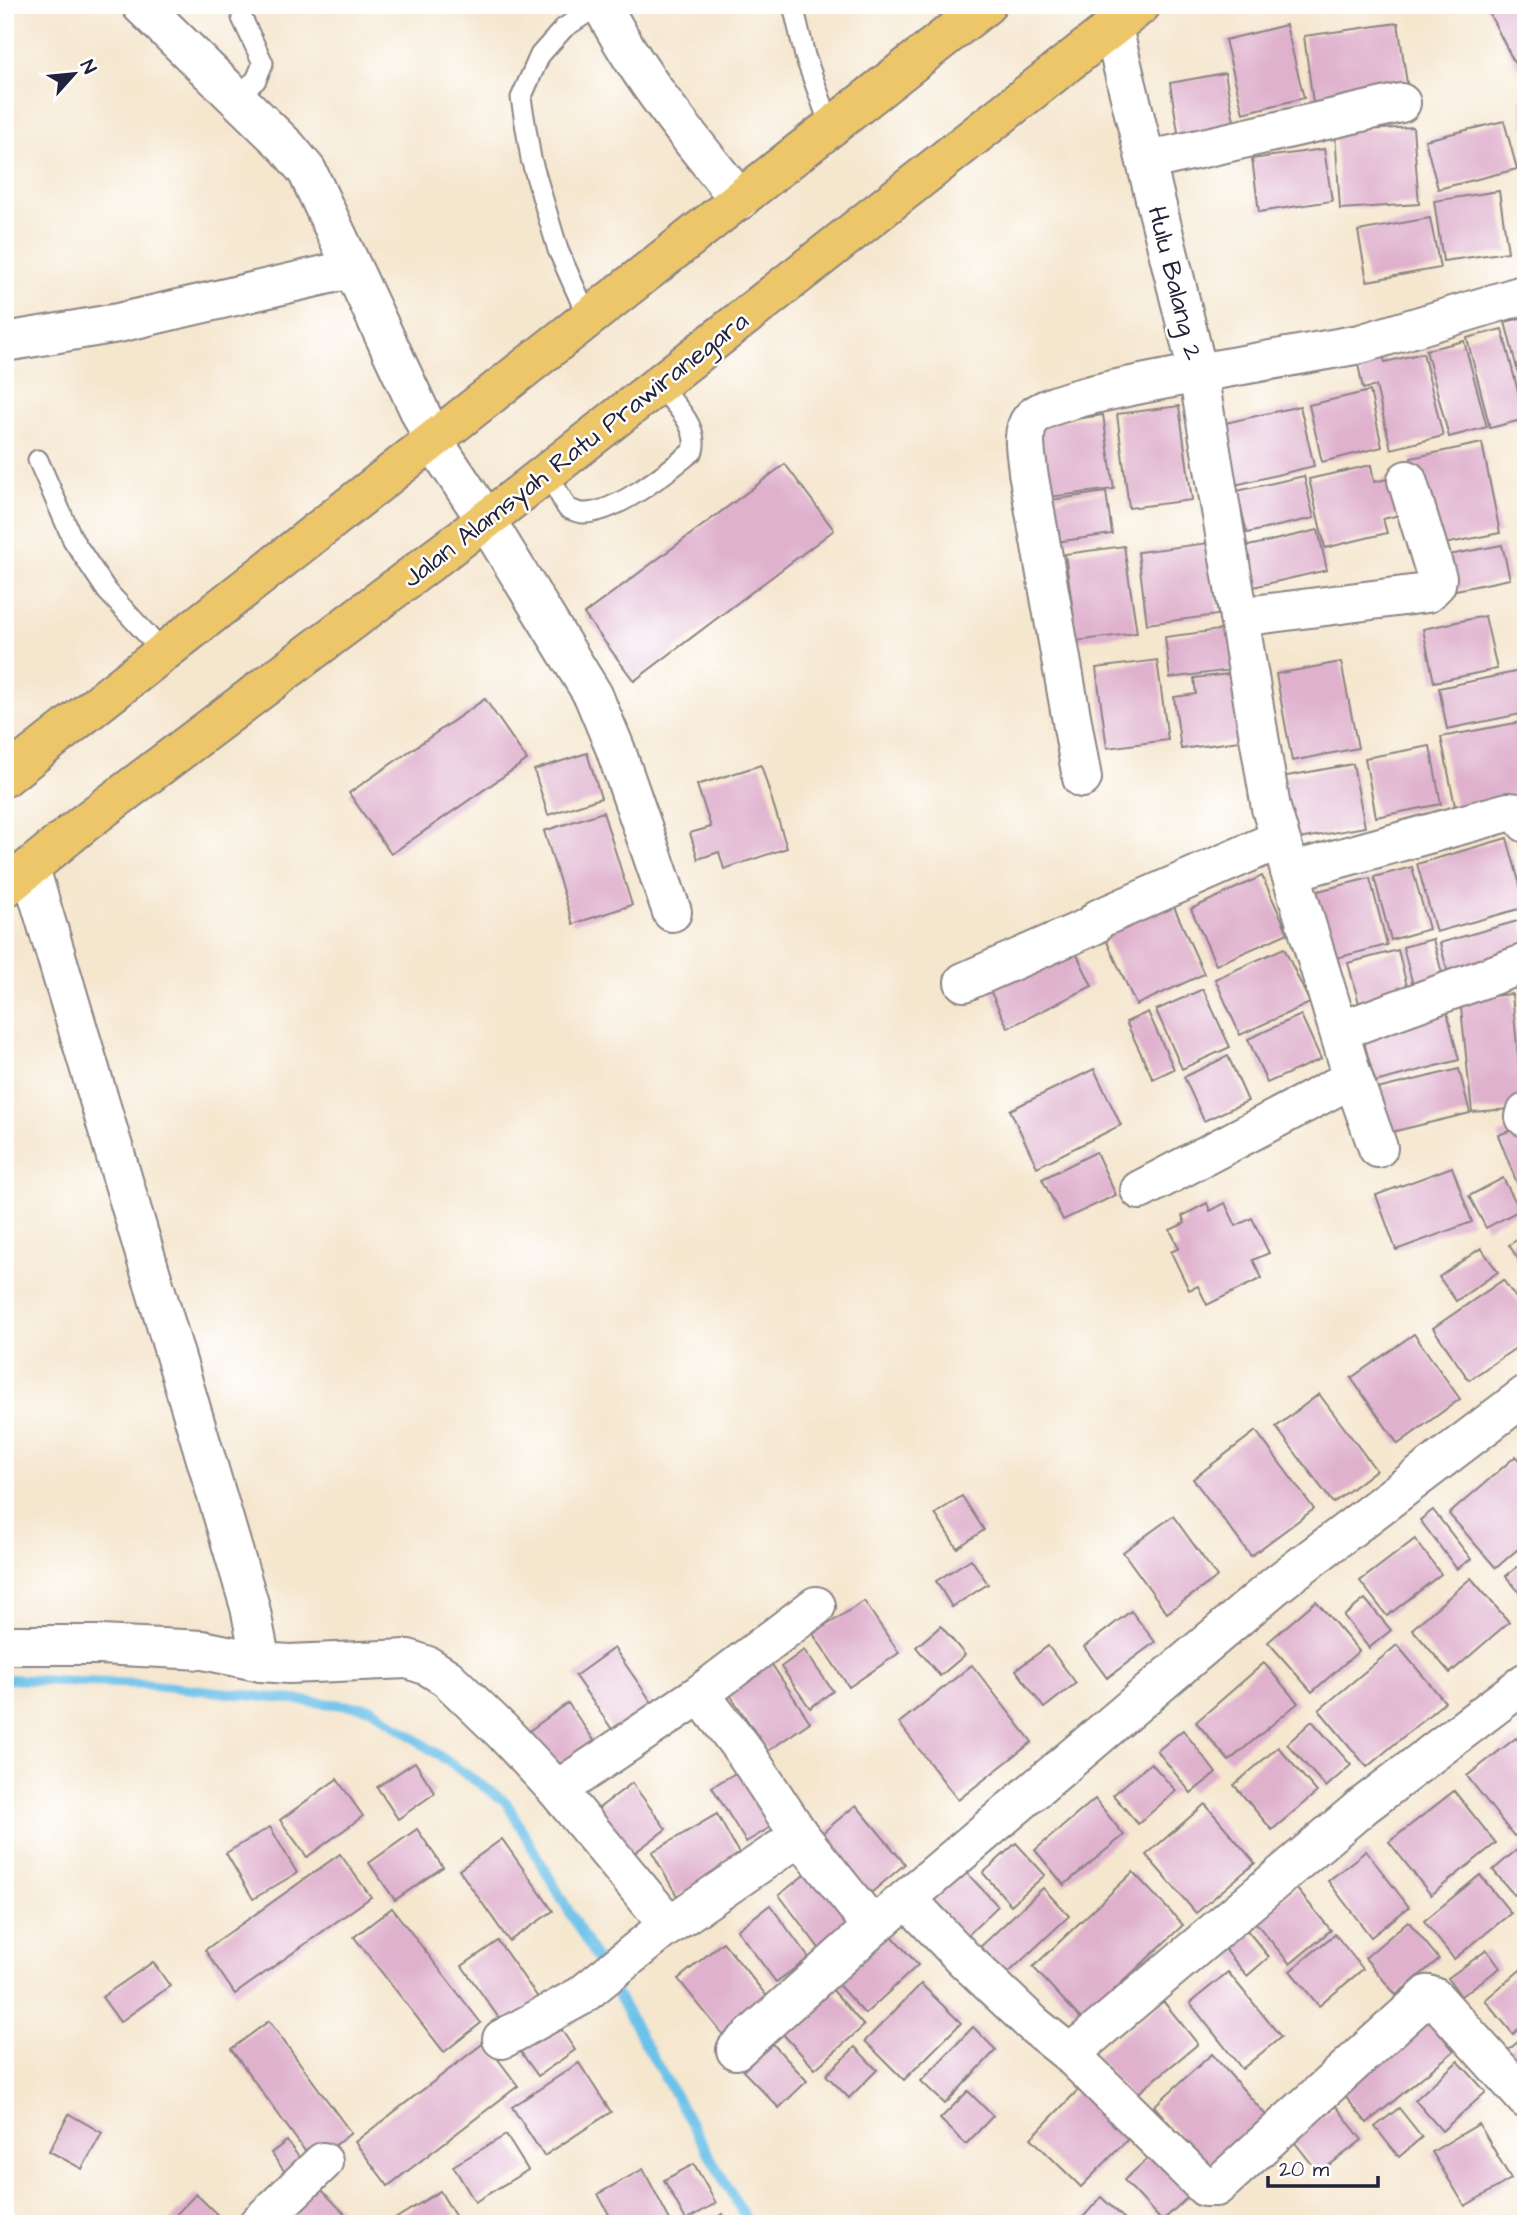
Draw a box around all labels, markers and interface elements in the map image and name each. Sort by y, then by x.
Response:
north arrow [38,38,108,108]
text: N [73,56,103,78]
street label: Hulu Balang 2 [1137,203,1212,365]
street label: Jalan Alamsyah Ratu Prawiranegara [395,303,757,598]
scale bar [1268,2145,1379,2189]
text: 20 m [1279,2155,1330,2184]

